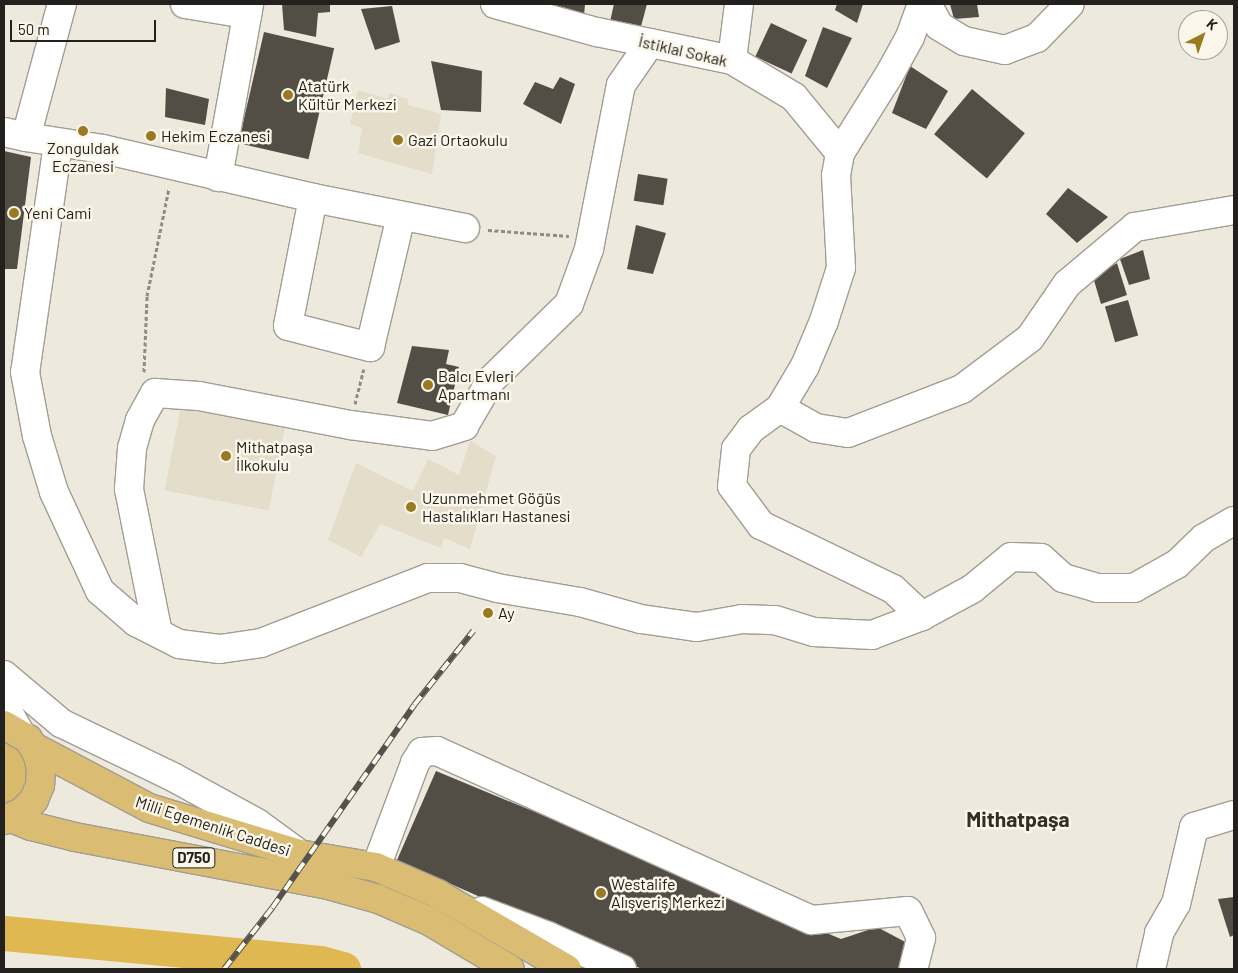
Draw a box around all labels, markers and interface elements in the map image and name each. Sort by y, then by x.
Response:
scale bar [12,10,159,42]
north arrow [1178,10,1228,60]
text: K [1204,15,1221,33]
text: 50 m [18,20,50,38]
street label: İstiklal Sokak [637,31,729,71]
place label: Atatürk Kültür Merkezi [298,76,397,114]
marker: Atatürk Kültür Merkezi [282,89,294,101]
marker: Zonguldak Eczanesi [77,125,89,137]
place label: Hekim Eczanesi [161,126,271,146]
marker: Hekim Eczanesi [145,130,157,142]
place label: Gazi Ortaokulu [408,130,508,150]
marker: Gazi Ortaokulu [392,134,404,146]
place label: Zonguldak Eczanesi [47,138,119,176]
place label: Yeni Cami [24,203,92,223]
marker: Yeni Cami [8,207,20,219]
place label: Balcı Evleri Apartmanı [438,366,514,404]
marker: Balcı Evleri Apartmanı [422,379,434,391]
place label: Mithatpaşa İlkokulu [236,437,313,475]
marker: Mithatpaşa İlkokulu [220,450,232,462]
place label: Uzunmehmet Göğüs Hastalıkları Hastanesi [422,488,571,526]
marker: Uzunmehmet Göğüs Hastalıkları Hastanesi [404,500,418,514]
place label: Ay [498,603,515,623]
marker: Ay [482,607,494,619]
street label: Milli Egemenlik Caddesi [133,792,293,860]
district label: Mithatpaşa [966,806,1070,832]
road number: D750 [172,846,216,870]
place label: Westalife Alışveriş Merkezi [611,874,725,912]
marker: Westalife Alışveriş Merkezi [595,887,607,899]

